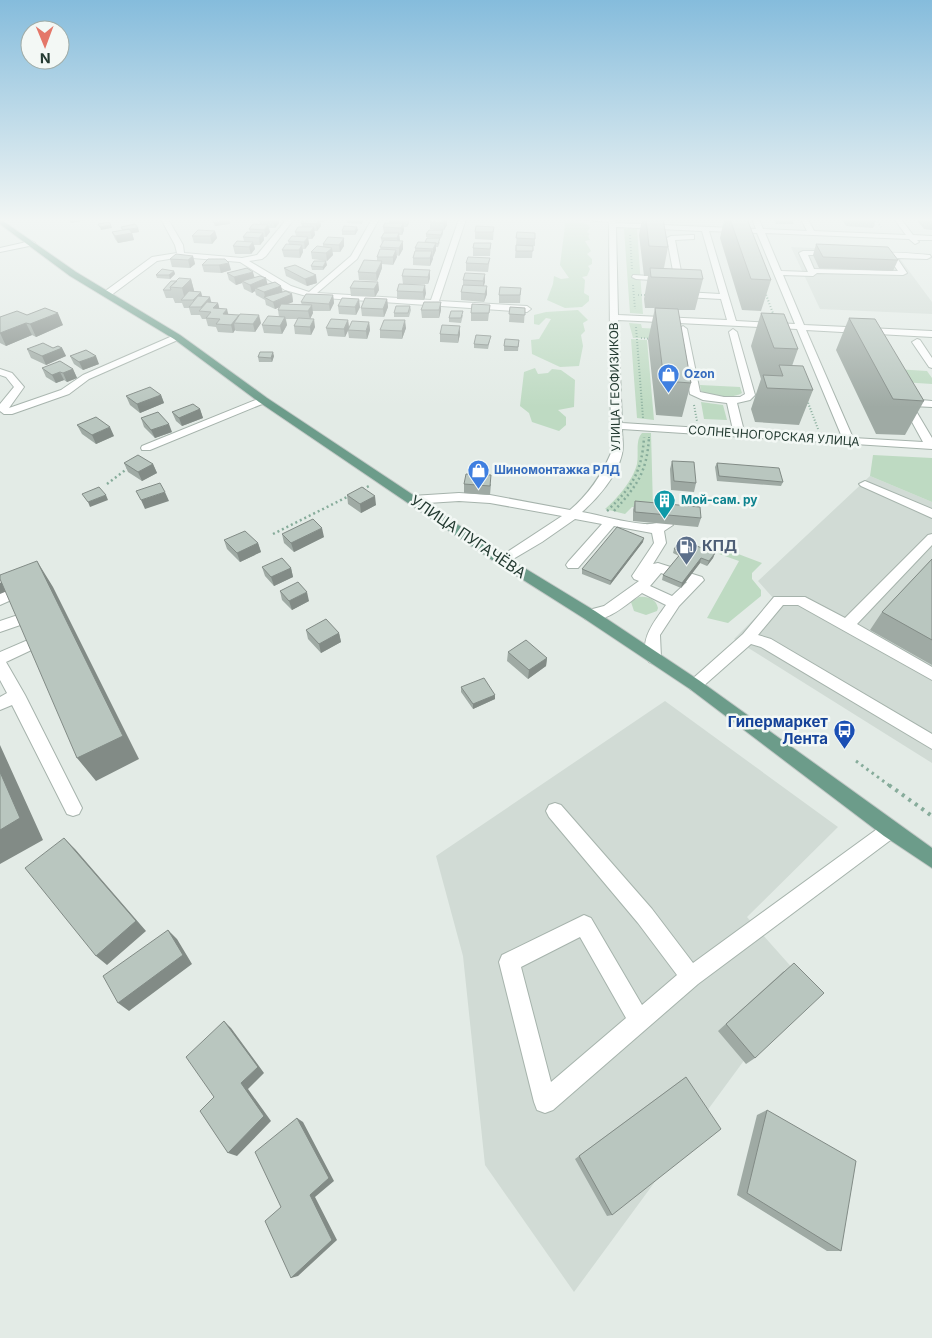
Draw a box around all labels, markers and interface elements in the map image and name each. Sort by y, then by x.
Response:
north arrow [20,20,70,70]
text: N [40,50,51,67]
street label: УЛИЦА ГЕОФИЗИКОВ [606,322,623,452]
shop icon: Ozon [656,362,680,393]
place label: Ozon [684,366,715,381]
street label: СОЛНЕЧНОГОРСКАЯ УЛИЦА [688,422,860,449]
shop icon: Шиномонтажка РЛД [466,458,490,489]
place label: Шиномонтажка РЛД [494,462,620,477]
building icon: Мой-сам. ру [653,488,677,519]
street label: УЛИЦА ПУГАЧЁВА [407,491,530,582]
place label: Мой-сам. ру [681,492,758,507]
fuel station icon: КПД [674,534,698,565]
place label: КПД [702,536,737,555]
place label: Гипермаркет Лента [728,712,828,748]
bus stop icon: Гипермаркет Лента [832,719,856,750]

